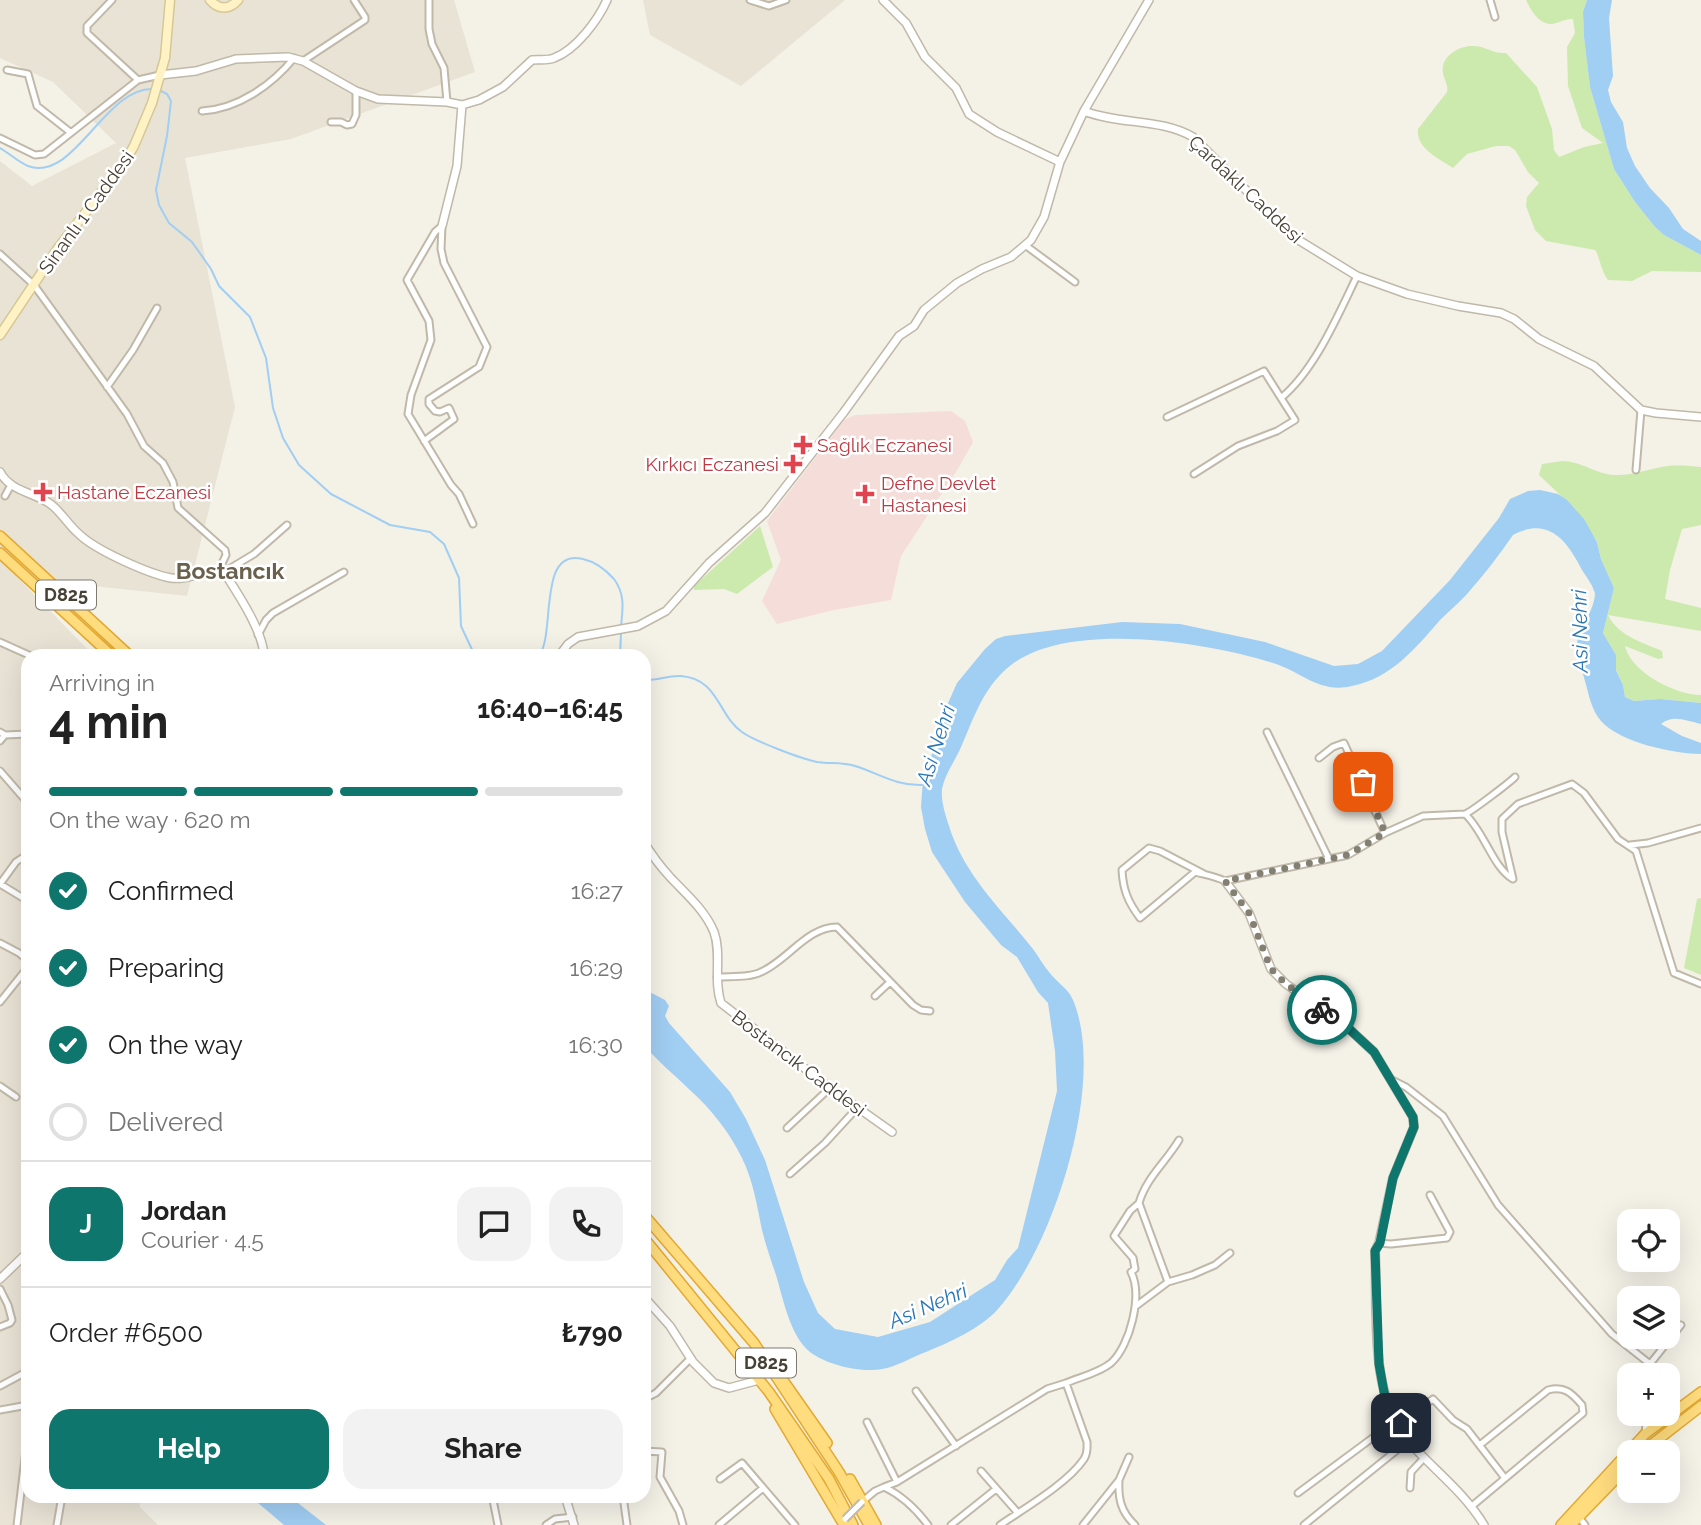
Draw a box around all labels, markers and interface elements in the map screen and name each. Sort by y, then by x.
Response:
street label: Çardaklı Caddesi [1184,131,1308,247]
street label: Sinanlı 1 Caddesi [34,146,138,278]
place label: Sağlık Eczanesi [817,434,952,456]
marker: Sağlık Eczanesi [795,437,811,453]
place label: Kırkıcı Eczanesi [645,453,779,475]
marker: Kırkıcı Eczanesi [785,456,801,472]
place label: Defne Devlet Hastanesi [881,472,997,516]
place label: Hastane Eczanesi [57,481,211,503]
marker: Hastane Eczanesi [35,484,51,500]
marker: Defne Devlet Hastanesi [855,484,875,504]
district label: Bostancık [176,557,284,584]
road number: D825 [36,580,96,610]
water label: Asi Nehri [1566,589,1593,674]
text: Arriving in [49,669,155,696]
text: 16:40–16:45 [477,694,623,724]
text: 4 min [49,695,169,749]
water label: Asi Nehri [910,701,960,789]
pin [1333,752,1393,812]
icon: bag [1344,763,1382,801]
text: On the way · 620 m [49,806,251,833]
icon: check [49,872,87,910]
text: Confirmed [108,876,234,906]
text: 16:27 [571,877,623,904]
icon: check [49,949,87,987]
text: Preparing [108,953,224,983]
text: 16:29 [570,954,623,981]
courier [1287,975,1357,1045]
icon: bike [1303,991,1341,1029]
street label: Bostancık Caddesi [728,1005,870,1121]
icon: check [49,1026,87,1064]
text: On the way [108,1030,243,1060]
text: 16:30 [569,1031,623,1058]
text: Delivered [108,1107,223,1137]
button: chat [457,1187,531,1261]
button: phone [549,1187,623,1261]
text: Jordan [141,1196,227,1226]
text: J [80,1209,92,1239]
map controls [1617,1209,1680,1503]
button: locate [1617,1209,1680,1272]
text: Courier · 4.5 [141,1226,264,1253]
water label: Asi Nehri [884,1278,971,1334]
button: layers [1617,1286,1680,1349]
text: Order #6500 [49,1318,203,1348]
text: ₺790 [562,1318,623,1348]
road number: D825 [736,1348,796,1378]
button: + [1617,1363,1680,1426]
pin [1371,1393,1431,1453]
icon: home [1382,1404,1420,1442]
button: Help [49,1409,329,1489]
button: Share [343,1409,623,1489]
button: − [1617,1440,1680,1503]

